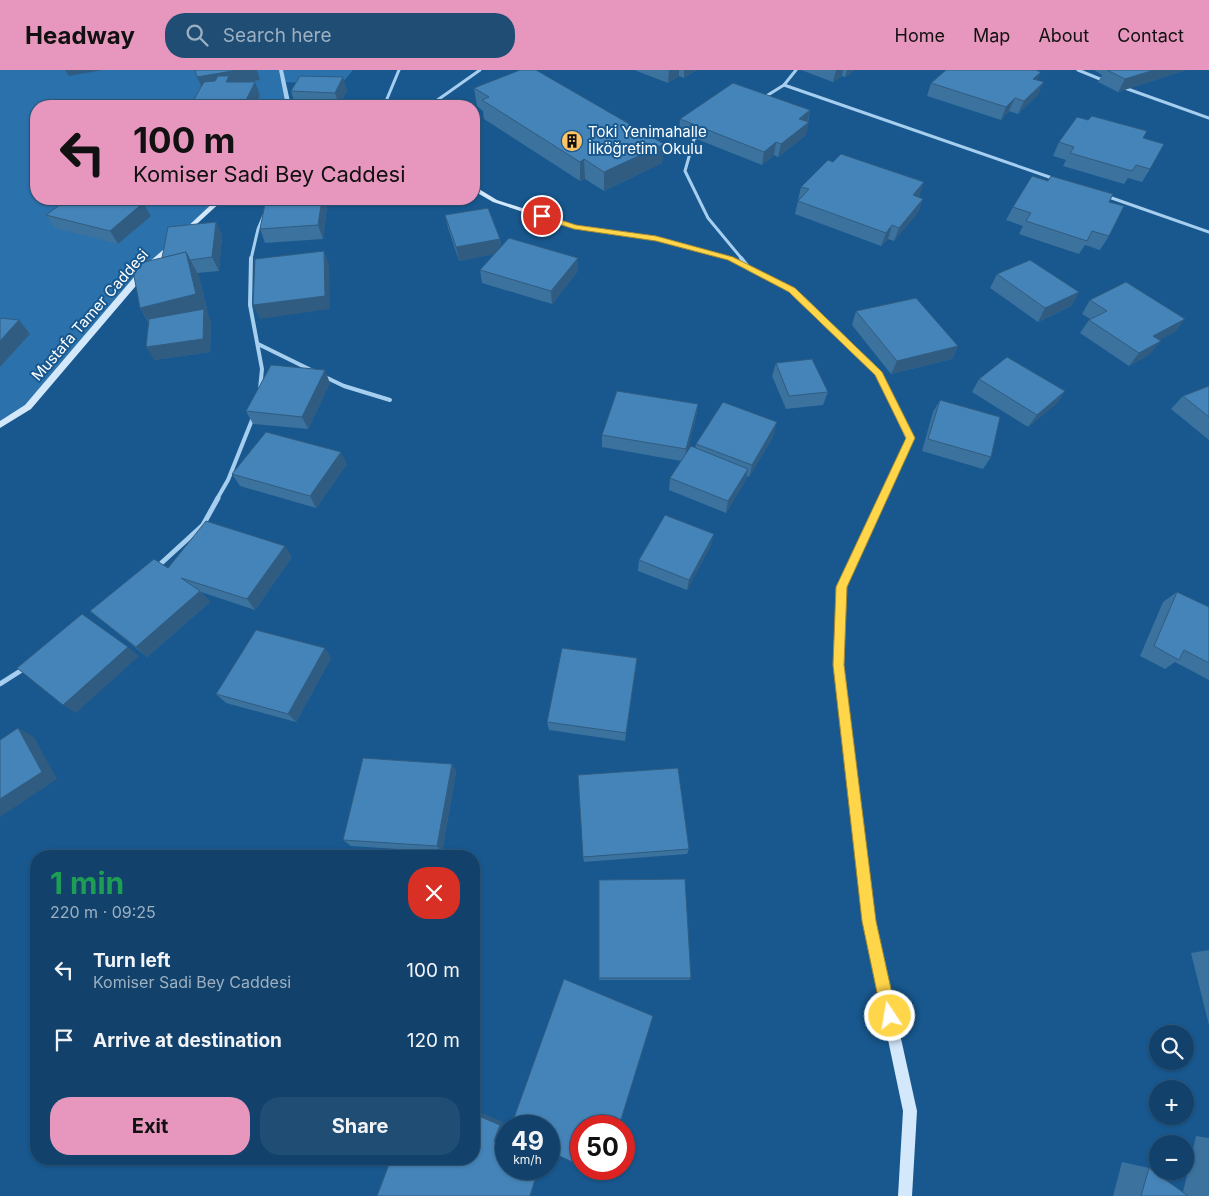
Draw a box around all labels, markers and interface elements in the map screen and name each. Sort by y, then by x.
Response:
search box [165,13,515,58]
text: Headway [25,21,135,50]
icon: search [183,21,211,49]
text: Search here [223,24,331,47]
text: Home [895,25,945,46]
text: Map [973,25,1010,46]
text: About [1038,25,1089,46]
text: Contact [1117,25,1184,46]
text: 100 m [133,119,236,161]
icon: left [50,120,115,185]
place label: Toki Yenimahalle İlköğretim Okulu [588,122,707,158]
building icon: Toki Yenimahalle İlköğretim Okulu [560,129,584,153]
text: Komiser Sadi Bey Caddesi [133,161,406,187]
pin [521,195,563,237]
icon: arrive [528,202,556,230]
street label: Mustafa Tamer Caddesi [27,245,152,384]
text: 1 min [50,865,124,901]
button: close [408,867,460,919]
text: 220 m · 09:25 [50,902,156,922]
text: Turn left [93,949,171,972]
icon: left [50,956,78,984]
text: 100 m [406,959,460,982]
text: Komiser Sadi Bey Caddesi [93,972,291,992]
position arrow [863,989,915,1041]
map controls [1149,1025,1194,1180]
button: search [1149,1025,1194,1070]
icon: arrive [50,1026,78,1054]
text: Arrive at destination [93,1029,282,1052]
text: 120 m [407,1029,460,1052]
button: + [1149,1080,1194,1125]
button: Exit [50,1097,250,1155]
button: Share [260,1097,460,1155]
speed limit sign: 50 [570,1115,635,1180]
text: 49 [511,1126,544,1156]
button: − [1149,1135,1194,1180]
text: km/h [513,1152,542,1167]

